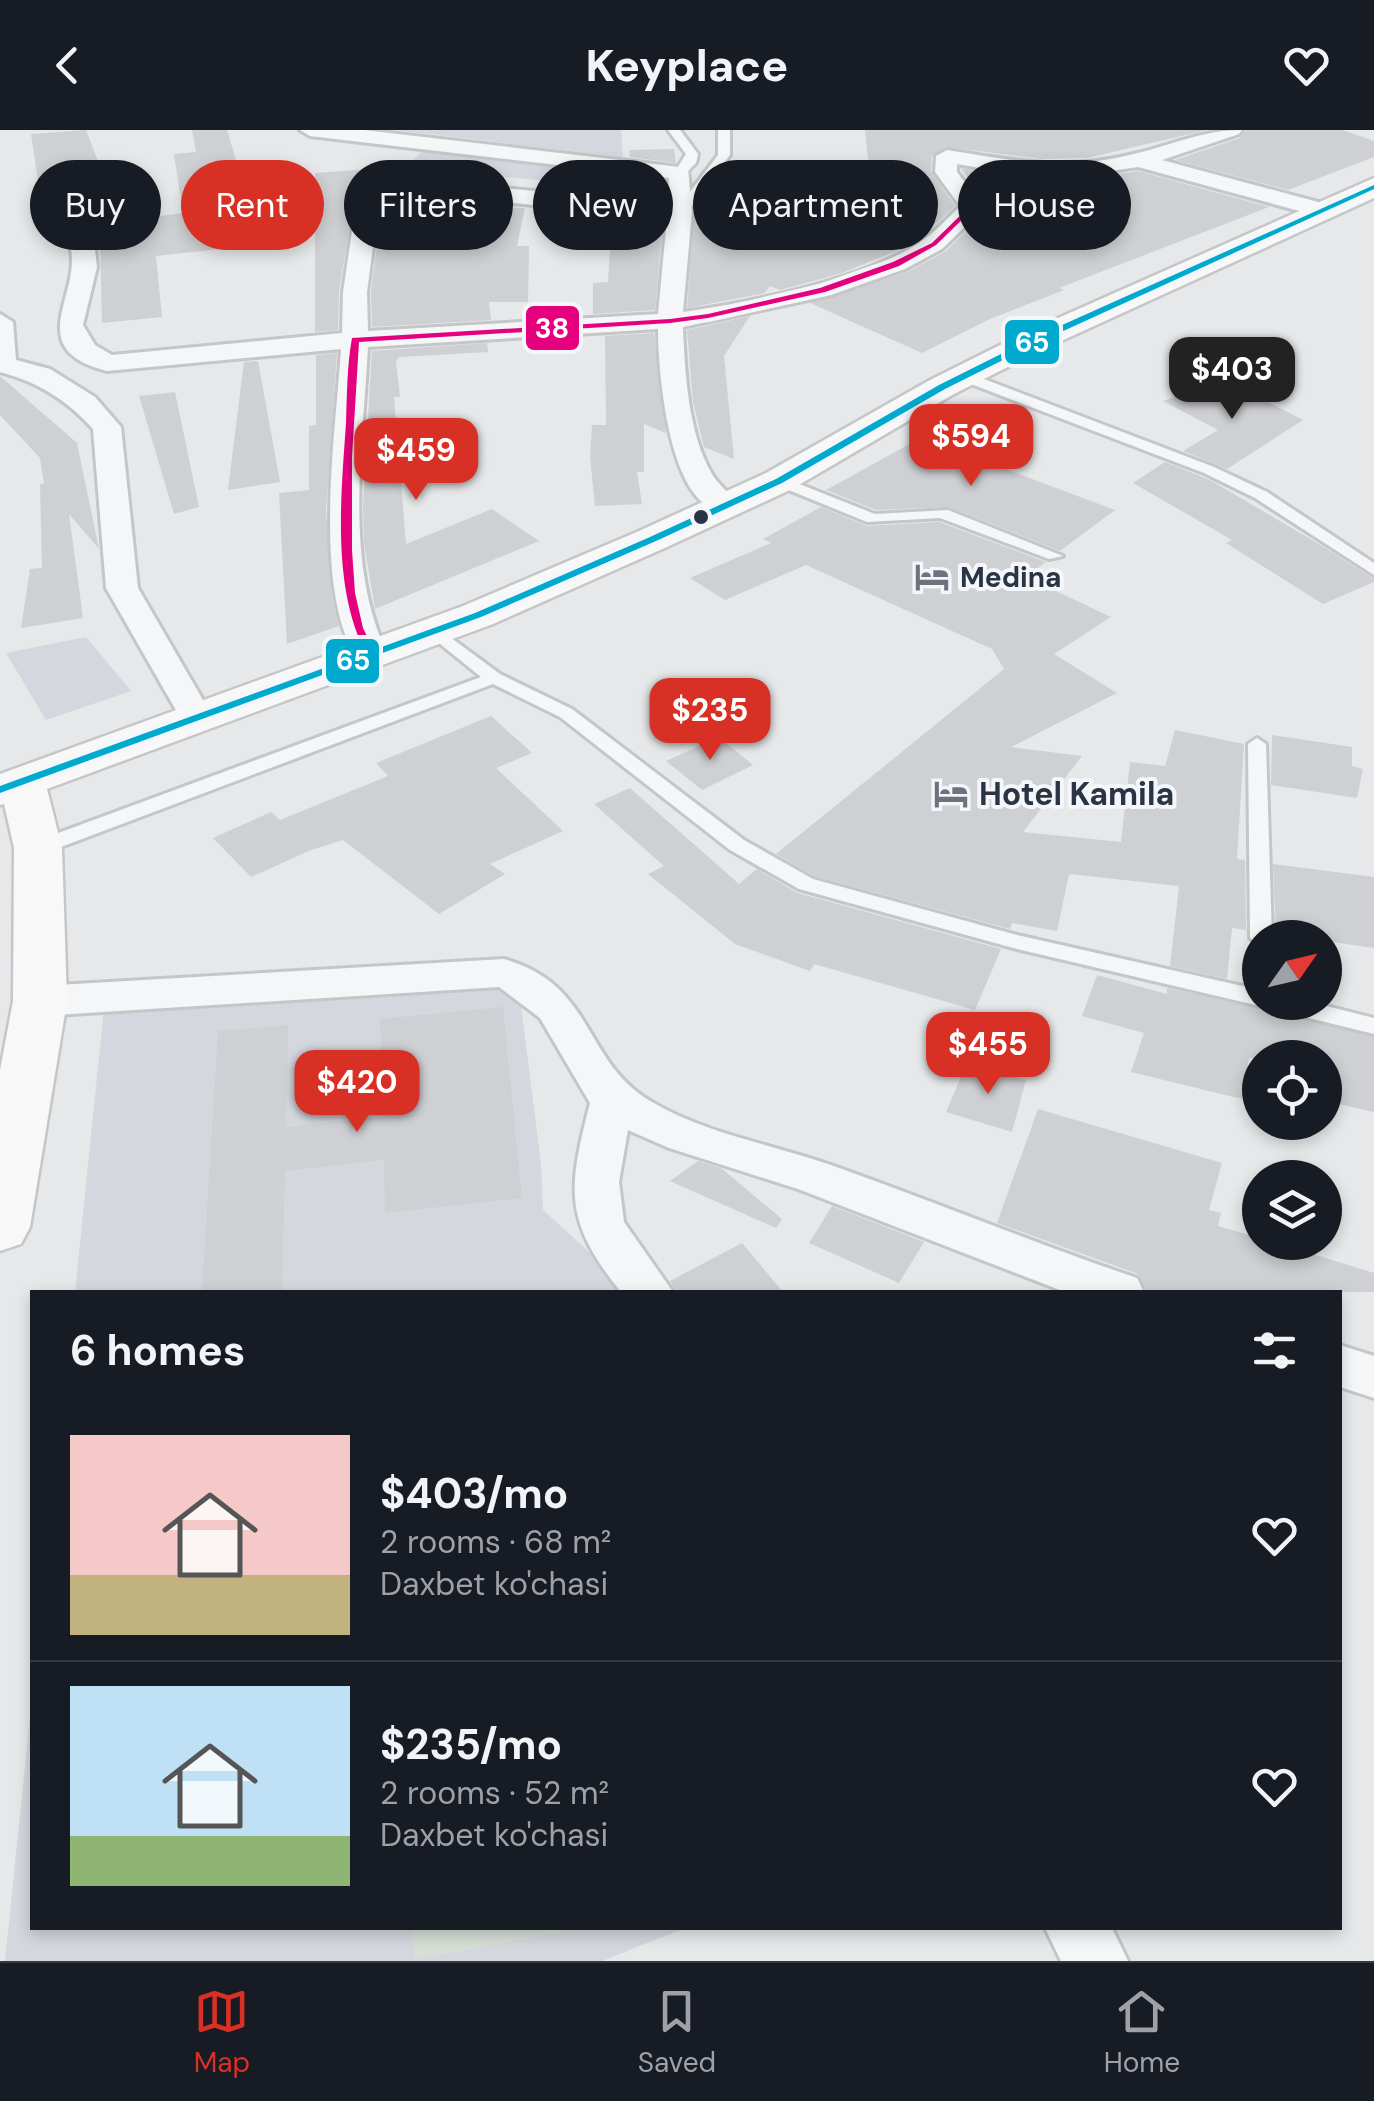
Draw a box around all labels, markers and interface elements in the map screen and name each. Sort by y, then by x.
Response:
text: Keyplace [586,36,788,95]
icon: back [40,38,95,93]
icon: heart [1279,38,1334,93]
chip: Buy [30,160,161,250]
chip: Rent [181,160,324,250]
chip: Filters [344,160,513,250]
chip: New [533,160,673,250]
chip: Apartment [693,160,938,250]
chip: House [958,160,1131,250]
line badge: 38 [524,304,581,352]
text: 38 [535,310,569,347]
line badge: 65 [1003,318,1061,366]
text: 65 [1015,324,1049,361]
pin: $403 [1173,337,1291,422]
text: $403 [1191,348,1273,390]
pin: $594 [912,404,1030,489]
text: $594 [931,415,1011,457]
pin: $459 [357,418,475,503]
text: $459 [376,429,456,471]
unlabelled marker [691,507,711,527]
hotel icon: Medina [913,558,951,596]
place label: Medina [960,559,1061,596]
line badge: 65 [324,637,381,685]
text: 65 [336,642,370,679]
pin: $235 [651,678,769,763]
text: $235 [672,689,749,731]
place label: Hotel Kamila [979,773,1174,815]
hotel icon: Hotel Kamila [932,775,970,813]
north arrow [1242,920,1342,1020]
map controls [1242,920,1342,1260]
pin: $455 [929,1012,1047,1097]
text: $455 [948,1023,1028,1065]
button: locate [1242,1040,1342,1140]
pin: $420 [298,1050,416,1135]
text: $420 [317,1061,398,1103]
button: layers [1242,1160,1342,1260]
text: 6 homes [70,1323,245,1378]
icon: filters [1247,1323,1302,1378]
text: $403/mo [380,1466,568,1521]
icon: home [150,1475,270,1595]
icon: heart [1247,1508,1302,1563]
text: 2 rooms · 68 m² [380,1521,611,1563]
text: Daxbet ko'chasi [380,1563,608,1605]
text: $235/mo [380,1717,562,1772]
icon: home [150,1726,270,1846]
icon: heart [1247,1759,1302,1814]
text: 2 rooms · 52 m² [380,1772,609,1814]
text: Daxbet ko'chasi [380,1814,608,1856]
tab: Map [194,1984,250,2081]
tab: Saved [638,1984,716,2081]
tab: Home [1104,1984,1180,2081]

